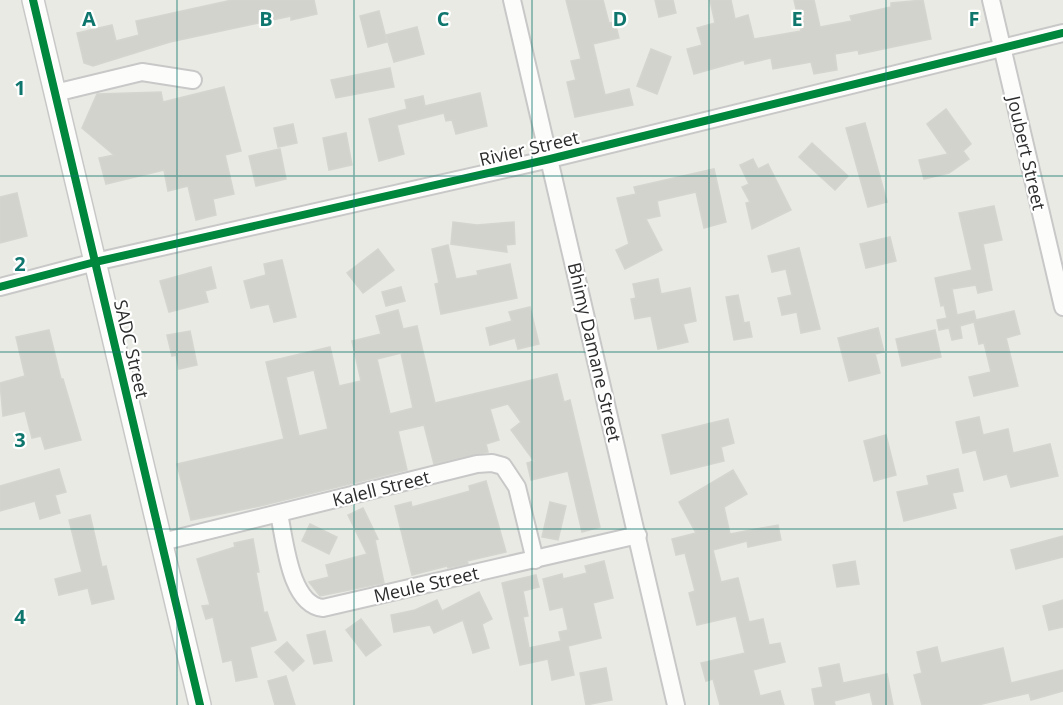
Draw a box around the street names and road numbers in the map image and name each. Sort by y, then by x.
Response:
street label: Joubert Street [1002,92,1052,212]
street label: Rivier Street [477,125,581,171]
street label: Bhimy Damane Street [563,260,627,444]
street label: SADC Street [109,297,155,401]
street label: Kalell Street [330,464,432,512]
street label: Meule Street [371,560,481,608]

